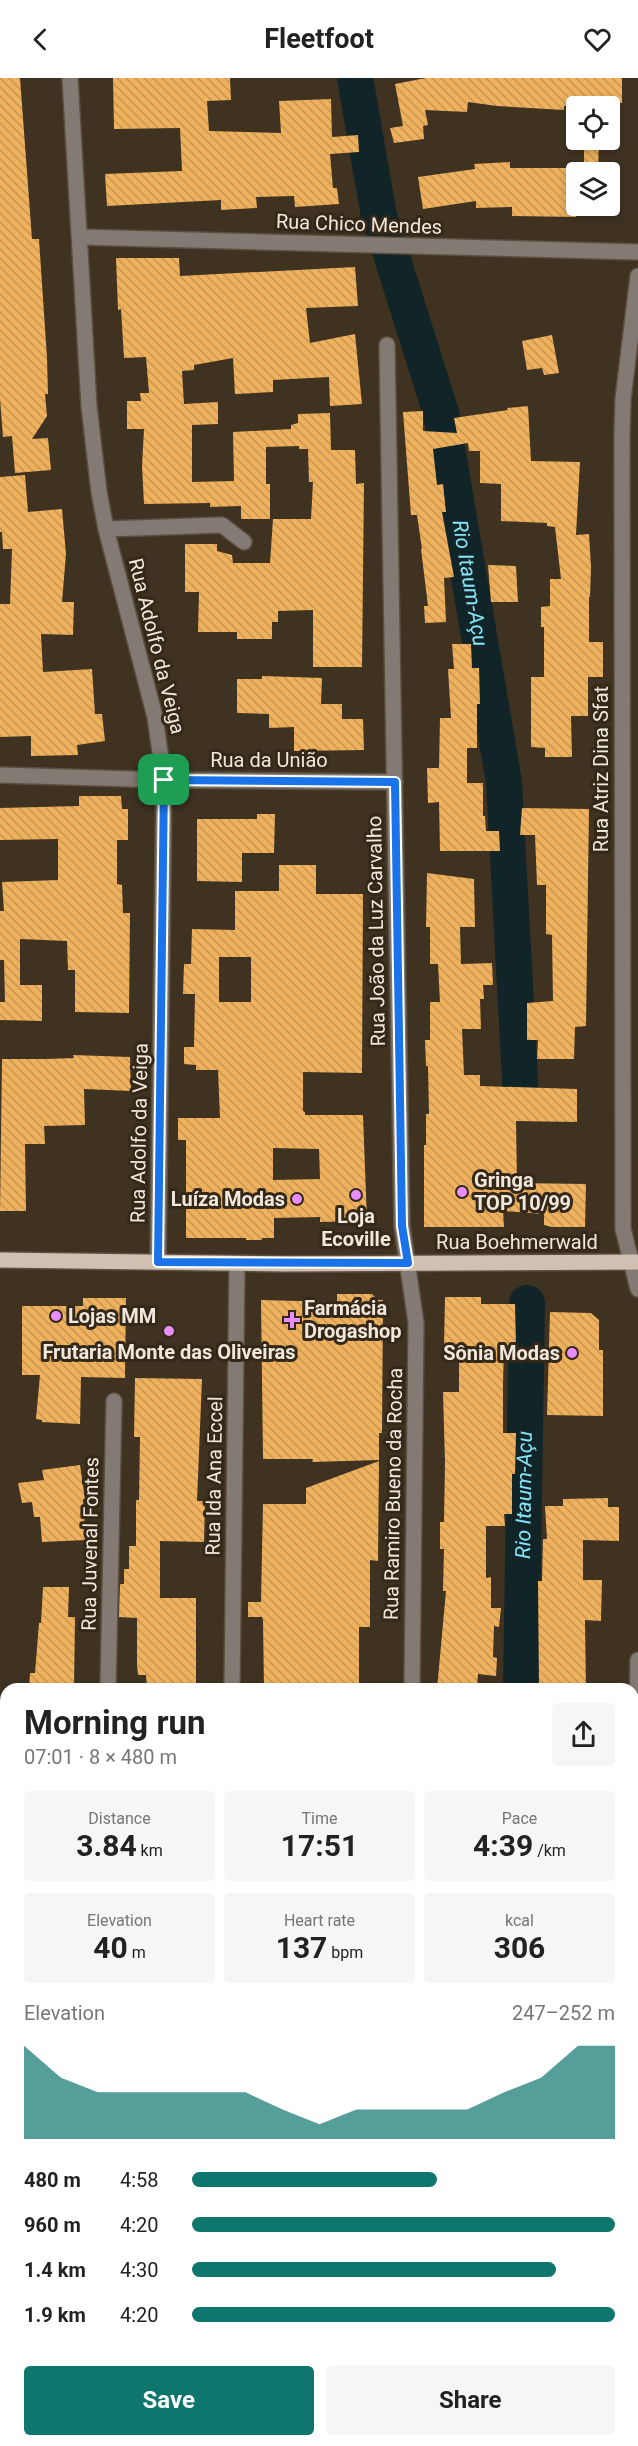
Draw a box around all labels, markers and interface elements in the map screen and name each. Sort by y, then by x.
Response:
icon: back [24,23,57,56]
text: Fleetfoot [264,23,374,55]
icon: heart [581,23,614,56]
map controls [566,96,620,216]
button: locate [566,96,620,150]
button: layers [566,162,620,216]
street label: Rua Chico Mendes [276,209,442,239]
water label: Rio Itaum-Açu [447,518,493,648]
street label: Rua Adolfo da Veiga [124,556,190,736]
street label: Rua Atriz Dina Sfat [589,686,613,852]
street label: Rua da União [210,748,328,772]
pin [138,754,189,805]
icon: arrive [147,763,180,796]
street label: Rua João da Luz Carvalho [362,815,390,1047]
street label: Rua Adolfo da Veiga [125,1043,153,1223]
place label: Gringa TOP 10/99 [474,1168,571,1215]
marker: Gringa TOP 10/99 [455,1185,469,1199]
place label: Luíza Modas [171,1187,285,1211]
marker: Loja Ecoville [349,1188,363,1202]
marker: Luíza Modas [290,1192,304,1206]
place label: Loja Ecoville [321,1204,391,1251]
street label: Rua Boehmerwald [436,1230,598,1254]
place label: Farmácia Drogashop [304,1296,401,1343]
place label: Lojas MM [68,1304,156,1328]
marker: Lojas MM [49,1309,63,1323]
marker: Farmácia Drogashop [285,1313,299,1327]
marker: Frutaria Monte das Oliveiras [162,1324,176,1338]
place label: Frutaria Monte das Oliveiras [42,1340,296,1364]
place label: Sônia Modas [443,1341,560,1365]
marker: Sônia Modas [565,1346,579,1360]
street label: Rua Ramiro Bueno da Rocha [379,1368,407,1620]
street label: Rua Ida Ana Eccel [201,1396,227,1556]
water label: Rio Itaum-Açu [511,1431,537,1559]
street label: Rua Juvenal Fontes [76,1457,104,1631]
text: Morning run [24,1703,205,1742]
button: share [552,1703,615,1766]
text: 07:01 · 8 × 480 m [24,1745,177,1769]
text: Distance [88,1809,151,1828]
text: Time [302,1809,337,1828]
text: Pace [502,1809,537,1828]
text: 3.84 [76,1828,137,1863]
text: 17:51 [281,1828,358,1863]
text: 4:39 [473,1828,533,1863]
text: km [137,1841,163,1860]
text: /km [533,1841,566,1860]
text: Elevation [87,1911,152,1930]
text: Heart rate [284,1911,355,1930]
text: kcal [505,1911,534,1930]
text: 40 [93,1930,128,1965]
text: 137 [276,1930,327,1965]
text: 306 [494,1930,545,1965]
text: m [128,1943,146,1962]
text: bpm [327,1943,363,1962]
text: Elevation [24,2001,105,2025]
text: 247–252 m [512,2001,615,2025]
text: 480 m [24,2168,81,2192]
text: 4:58 [120,2168,159,2192]
text: 960 m [24,2213,81,2237]
text: 4:20 [120,2213,159,2237]
text: 1.4 km [24,2258,86,2282]
text: 4:30 [120,2258,159,2282]
text: 1.9 km [24,2303,86,2327]
text: 4:20 [120,2303,159,2327]
button: Save [24,2366,314,2435]
button: Share [326,2366,615,2435]

